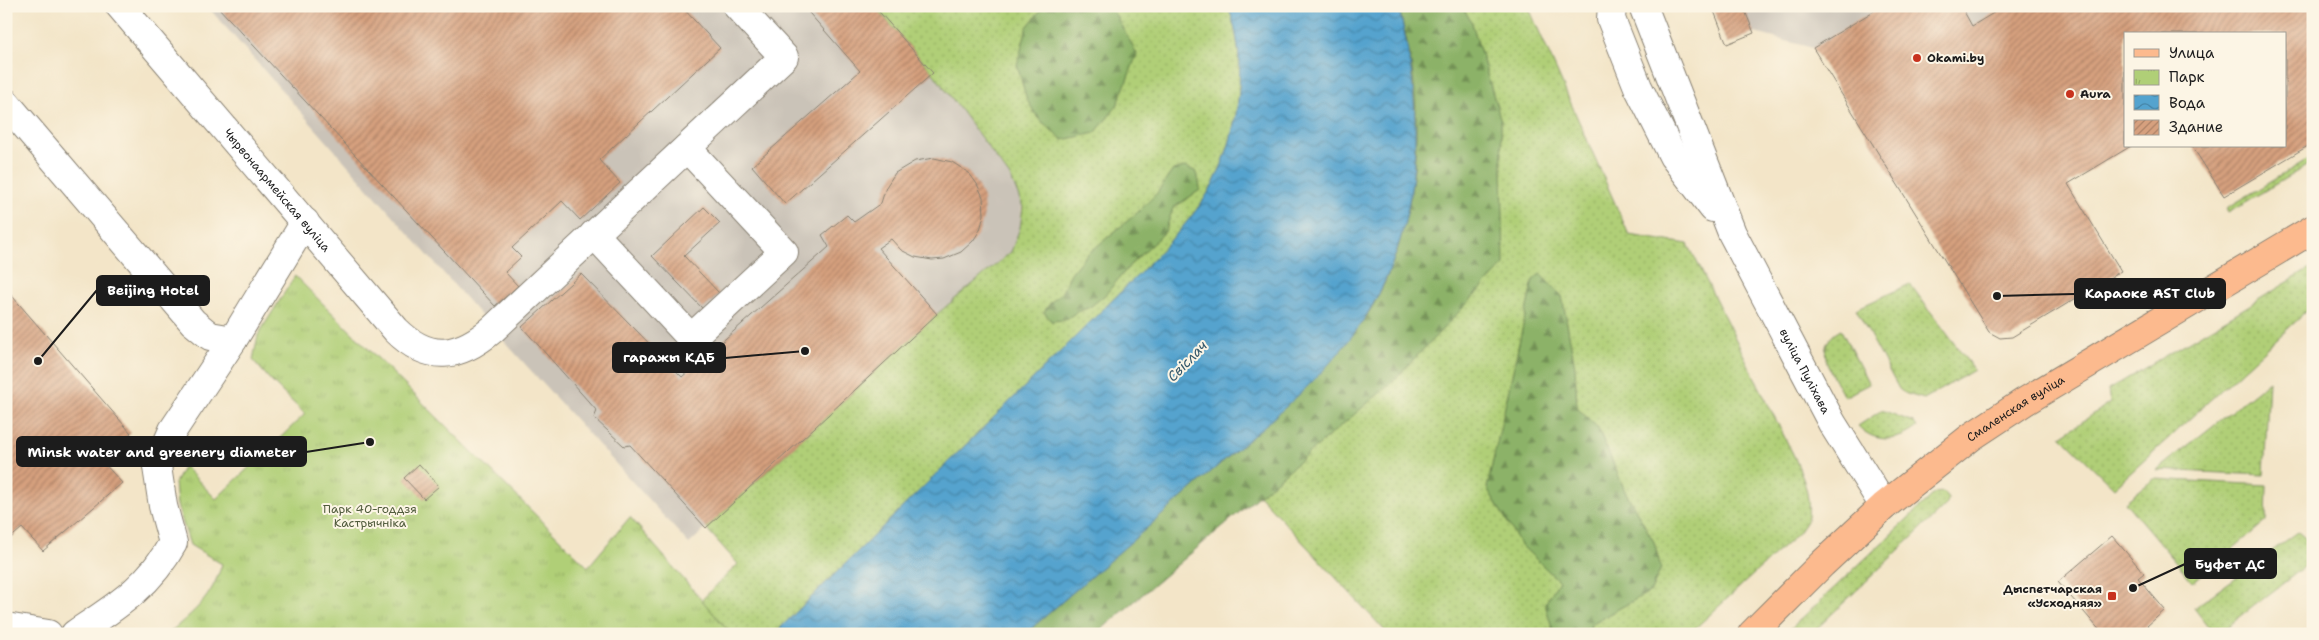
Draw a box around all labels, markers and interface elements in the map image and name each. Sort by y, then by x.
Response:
legend [2124,32,2286,148]
text: Улица [2169,43,2215,63]
place label: Okami.by [1927,50,1984,66]
marker: Okami.by [1911,52,1923,64]
text: Парк [2169,67,2205,87]
place label: Aura [2080,86,2112,102]
marker: Aura [2064,88,2076,100]
text: Вода [2169,93,2206,113]
text: Здание [2169,117,2223,137]
street label: Чырвонаармейская вуліца [220,125,334,256]
callout: Beijing Hotel [97,276,209,305]
callout: Караоке AST Club [2075,279,2225,308]
text: Beijing Hotel [107,281,199,299]
text: Караоке AST Club [2085,284,2216,302]
street label: вуліца Пуліхава [1776,326,1834,417]
water label: Свіслач [1163,336,1211,385]
callout: гаражы КДБ [613,343,725,372]
text: гаражы КДБ [623,348,715,366]
street label: Смаленская вуліца [1964,371,2068,446]
callout: Minsk water and greenery diameter [17,437,306,466]
text: Minsk water and greenery diameter [27,443,297,461]
park label: Парк 40-годдзя Кастрычніка [323,501,417,531]
callout: Буфет ДС [2185,549,2276,578]
text: Буфет ДС [2195,555,2265,573]
place label: Дыспетчарская «Усходняя» [2003,581,2102,611]
marker: Дыспетчарская «Усходняя» [2106,590,2118,602]

